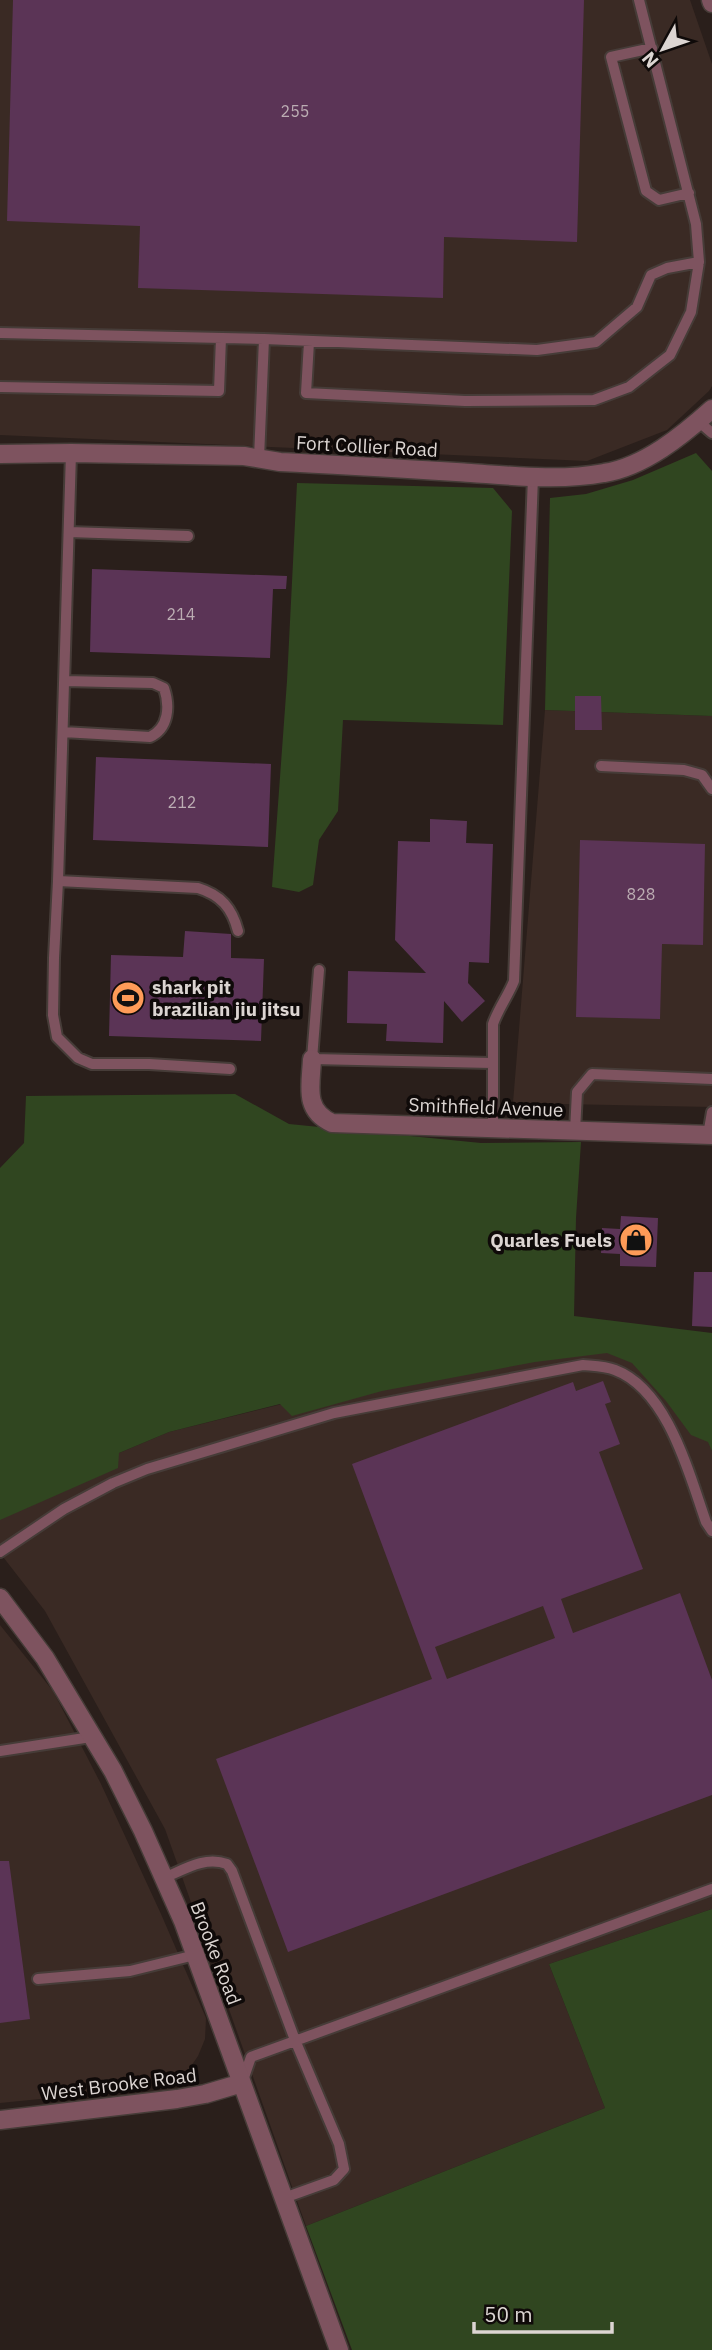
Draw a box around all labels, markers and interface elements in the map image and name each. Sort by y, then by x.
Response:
north arrow [628,14,698,84]
text: N [636,47,664,73]
house number: 255 [281,101,309,121]
street label: Fort Collier Road [295,430,439,462]
house number: 214 [167,604,195,624]
house number: 212 [168,792,196,812]
house number: 828 [627,884,655,904]
place label: shark pit brazilian jiu jitsu [152,975,301,1021]
sports icon: shark pit brazilian jiu jitsu [109,979,147,1017]
street label: Smithfield Avenue [408,1092,564,1122]
shop icon: Quarles Fuels [617,1221,655,1259]
place label: Quarles Fuels [490,1228,612,1252]
street label: Brooke Road [185,1898,247,2008]
street label: West Brooke Road [40,2063,198,2105]
scale bar [474,2290,612,2334]
text: 50 m [484,2300,533,2328]

